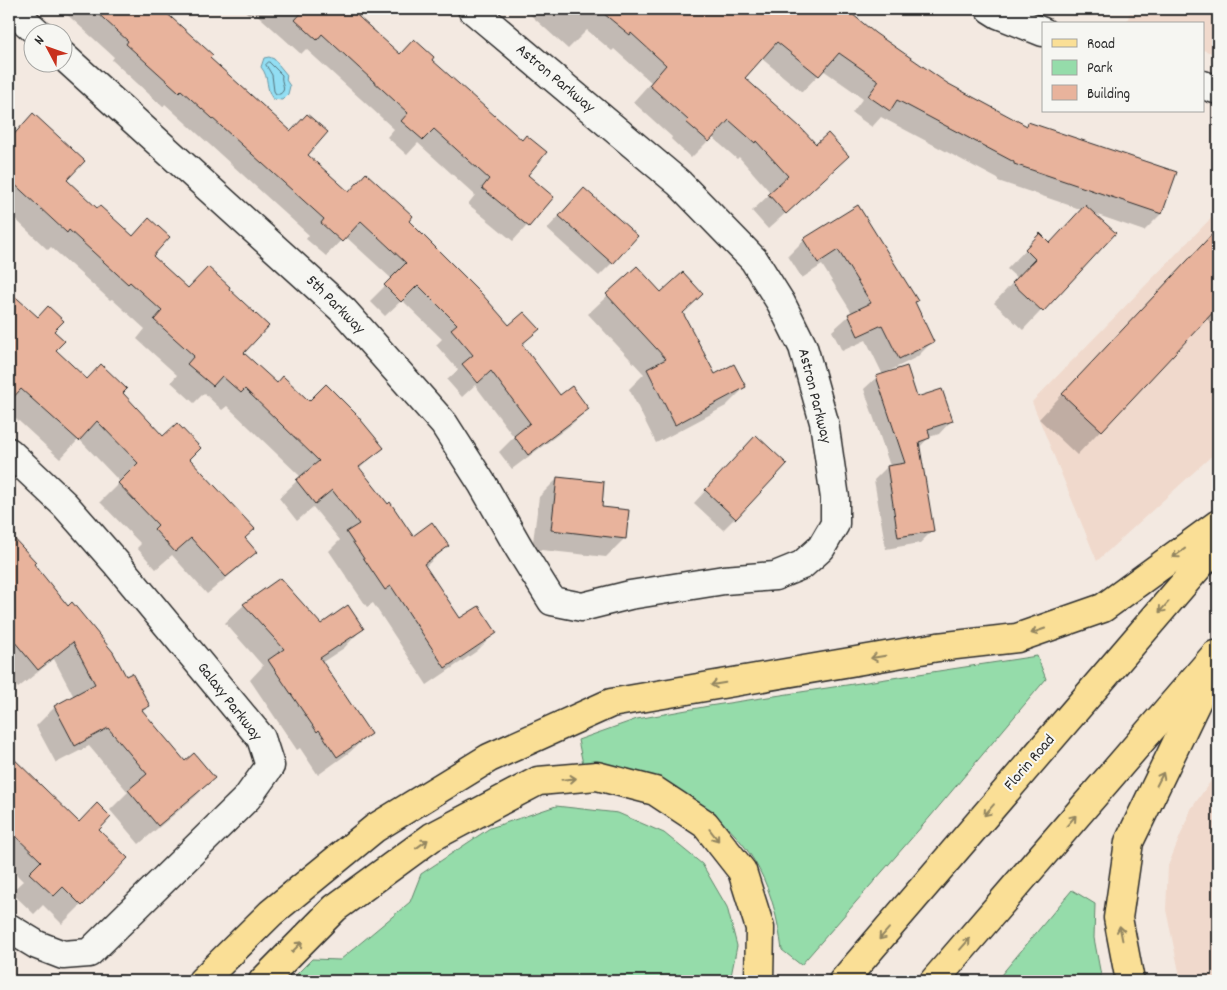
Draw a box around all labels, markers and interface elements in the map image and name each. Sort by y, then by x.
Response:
north arrow [22,22,72,72]
legend [1042,22,1204,112]
text: N [30,32,50,50]
text: Road [1087,34,1115,56]
street label: Astron Parkway [510,39,600,119]
text: Park [1087,58,1113,80]
text: Building [1087,84,1130,106]
street label: 5th Parkway [300,270,370,340]
street label: Astron Parkway [791,346,837,446]
one-way arrow [1173,547,1186,558]
one-way arrow [1158,601,1169,614]
one-way arrow [1031,627,1047,636]
one-way arrow [871,652,887,662]
street label: Galaxy Parkway [191,658,267,747]
one-way arrow [711,680,727,690]
street label: Florin Road [999,730,1061,796]
one-way arrow [1156,772,1165,787]
one-way arrow [561,774,577,783]
one-way arrow [984,804,995,817]
one-way arrow [1066,815,1077,828]
one-way arrow [709,828,719,842]
one-way arrow [415,839,429,849]
one-way arrow [1115,926,1125,942]
one-way arrow [878,927,889,940]
one-way arrow [960,938,971,951]
one-way arrow [291,940,303,953]

